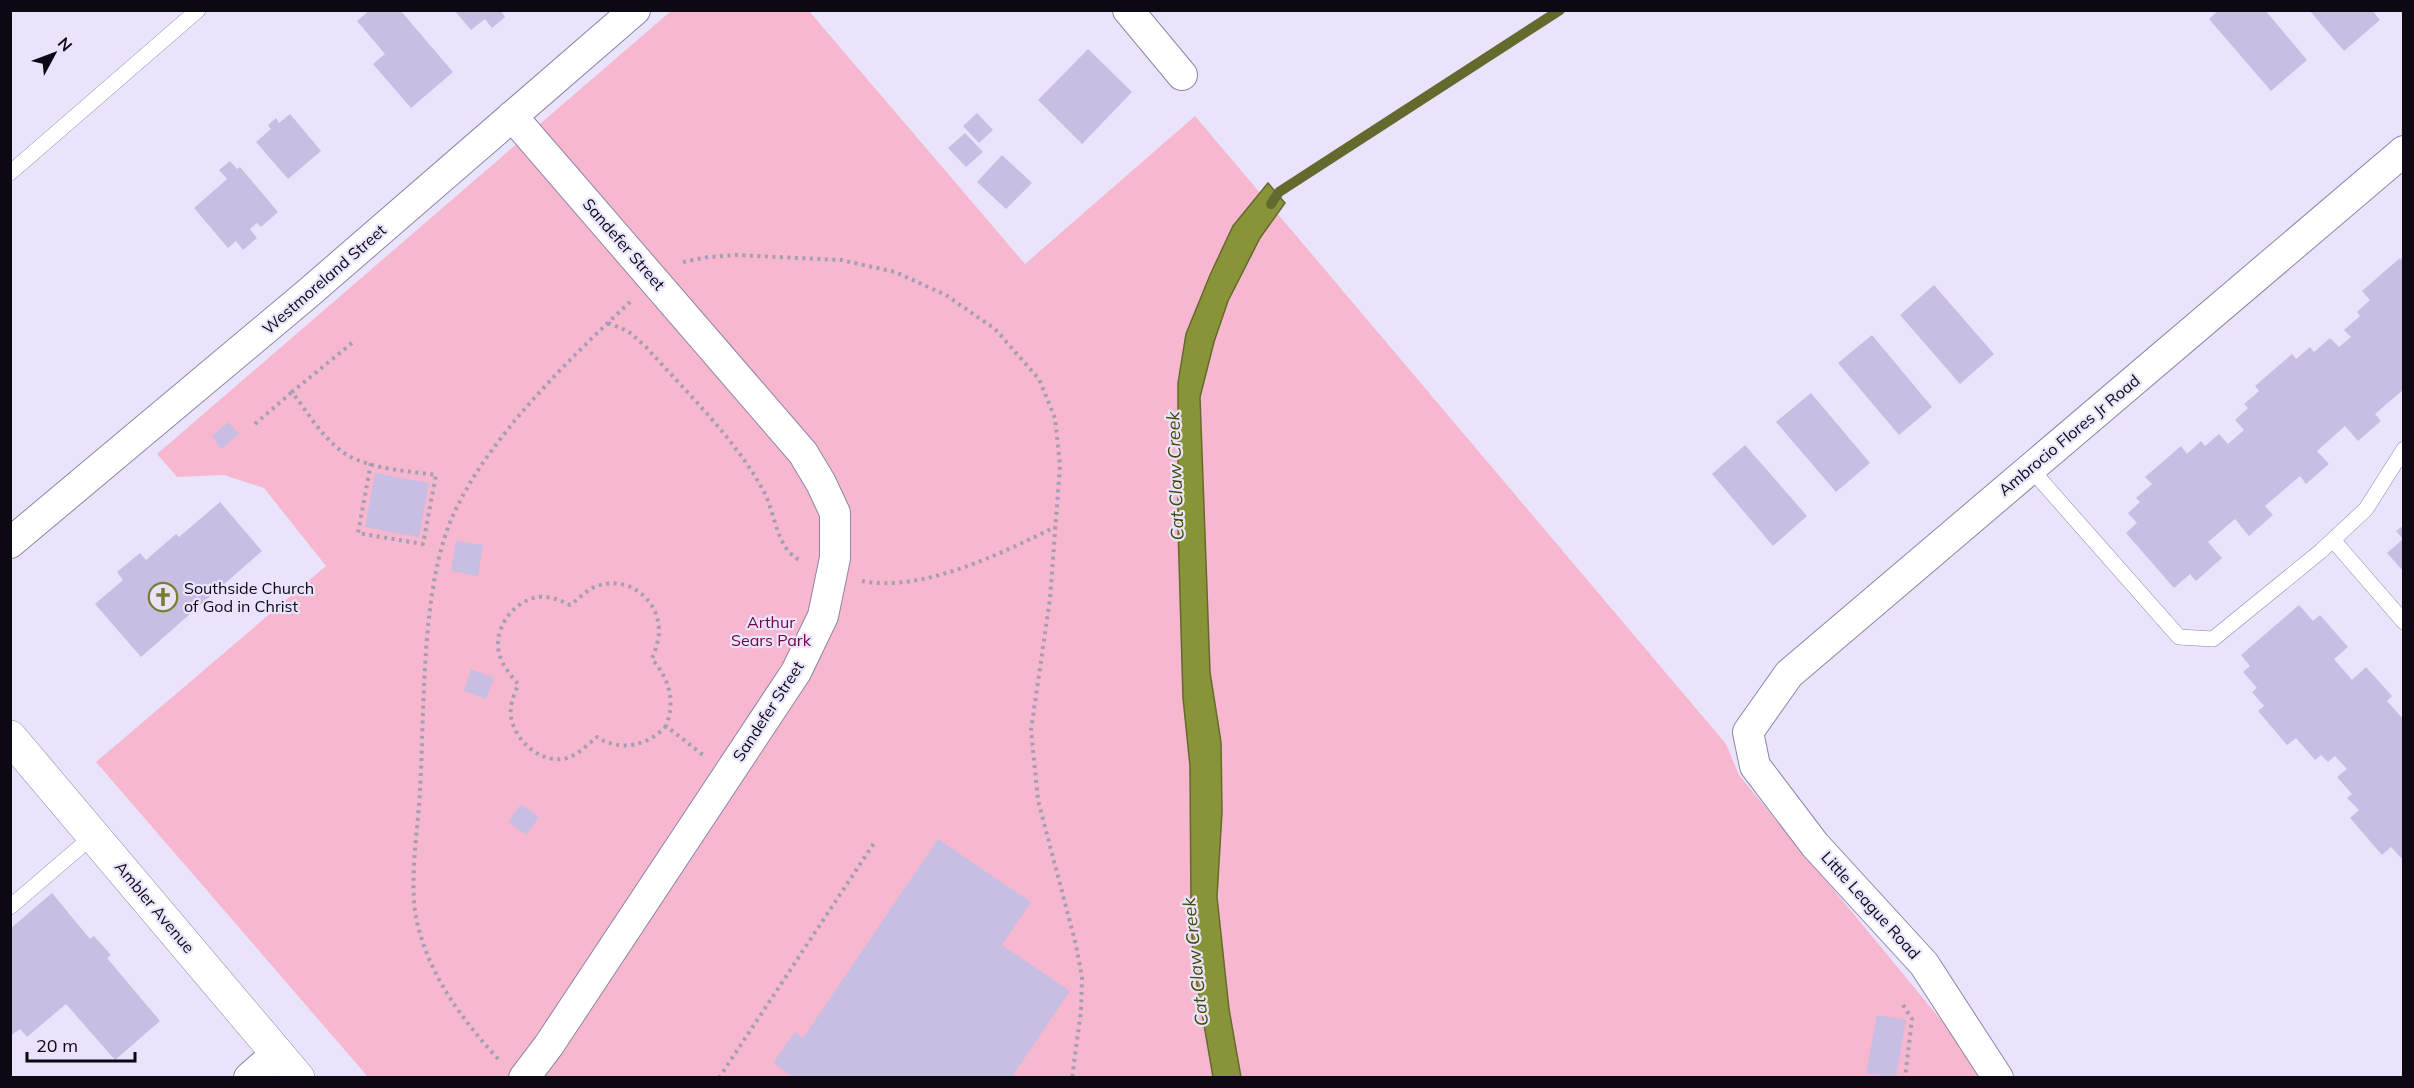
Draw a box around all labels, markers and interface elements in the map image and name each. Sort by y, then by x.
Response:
north arrow [24,24,84,84]
text: N [54,33,77,55]
street label: Sandefer Street [579,194,670,294]
street label: Westmoreland Street [258,220,390,338]
street label: Ambrocio Flores Jr Road [1994,370,2144,500]
water label: Cat Claw Creek [1161,410,1189,541]
place label: Southside Church of God in Christ [184,578,314,616]
church icon: Southside Church of God in Christ [147,581,179,613]
park label: Arthur Sears Park [731,612,812,650]
street label: Sandefer Street [728,657,808,765]
street label: Little League Road [1817,847,1925,963]
street label: Ambler Avenue [111,857,199,957]
water label: Cat Claw Creek [1177,896,1213,1027]
scale bar [27,1025,135,1063]
text: 20 m [36,1034,78,1057]

